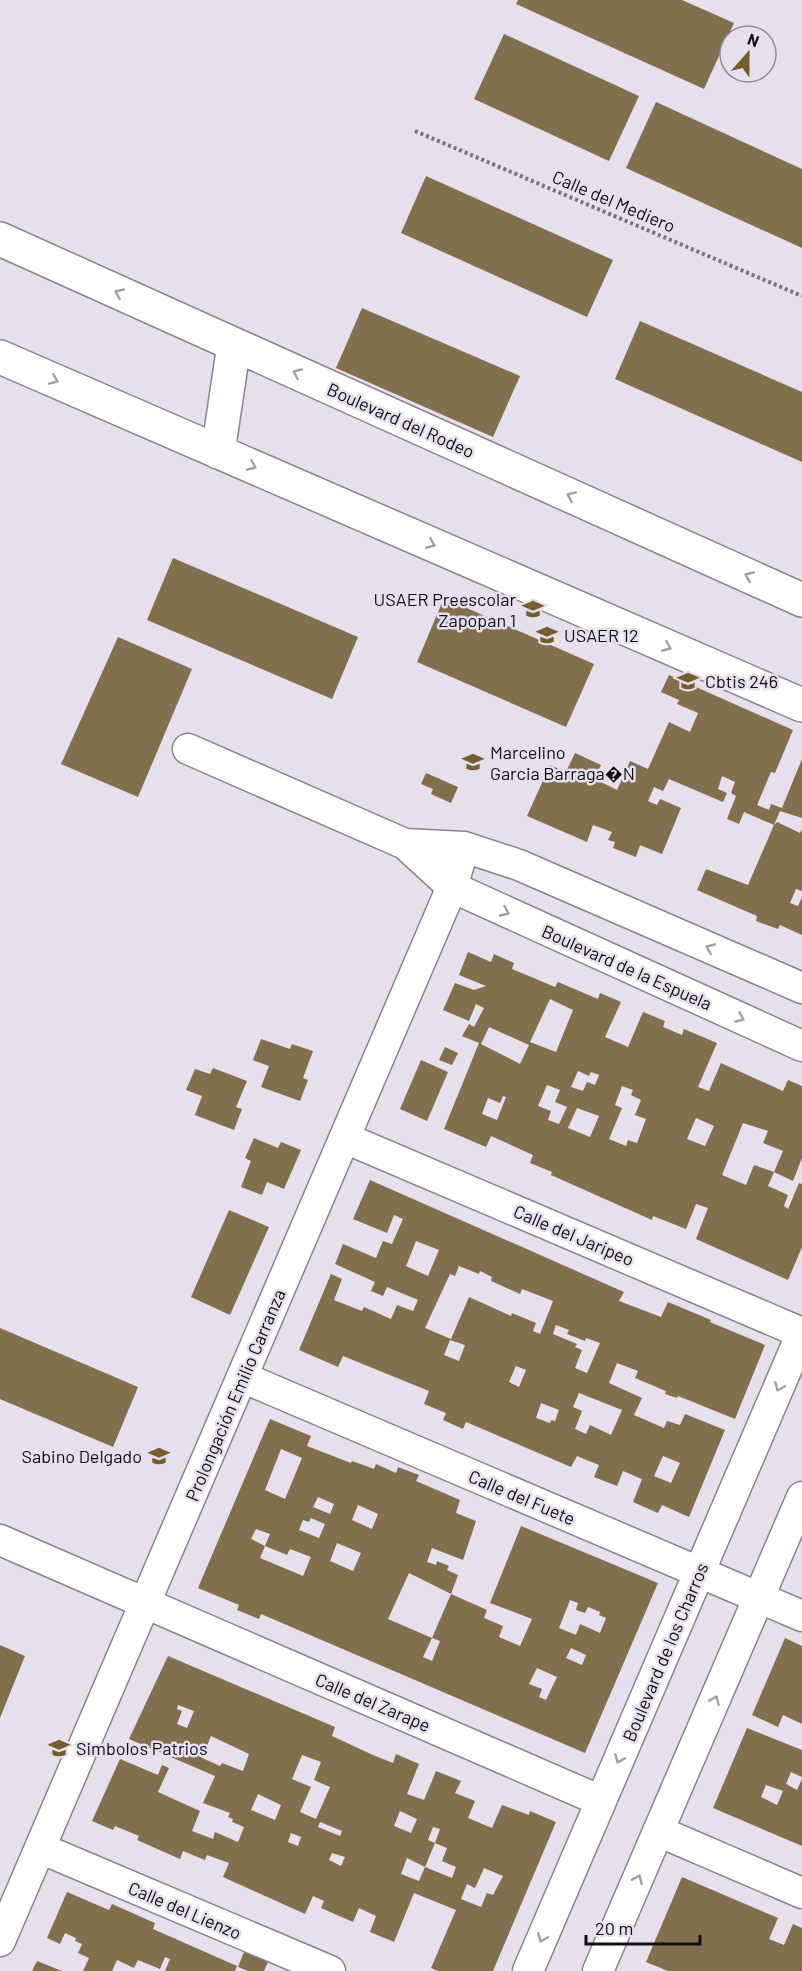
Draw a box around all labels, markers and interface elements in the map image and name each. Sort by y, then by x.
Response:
north arrow [718,24,778,84]
text: N [745,29,762,50]
street label: Calle del Mediero [549,165,679,237]
one-way arrow [115,288,126,300]
one-way arrow [293,368,304,380]
one-way arrow [47,373,58,385]
street label: Boulevard del Rodeo [324,378,478,462]
one-way arrow [245,459,256,471]
one-way arrow [566,491,577,503]
one-way arrow [424,537,435,549]
one-way arrow [744,571,755,583]
place label: USAER Preescolar Zapopan 1 [374,588,516,631]
school or university icon: USAER Preescolar Zapopan 1 [521,597,545,621]
school or university icon: USAER 12 [535,623,559,647]
place label: USAER 12 [564,624,639,646]
one-way arrow [661,640,672,652]
school or university icon: Cbtis 246 [676,669,700,693]
place label: Cbtis 246 [705,670,778,692]
place label: Marcelino Garcia Barraga�N [490,741,635,784]
school or university icon: Marcelino Garcia Barraga�N [461,750,485,774]
one-way arrow [499,904,510,916]
street label: Boulevard de la Espuela [539,920,715,1014]
one-way arrow [705,943,716,955]
one-way arrow [734,1011,745,1023]
street label: Calle del Jaripeo [511,1200,637,1270]
street label: Prolongación Emilio Carranza [180,1286,290,1504]
one-way arrow [774,1381,786,1392]
school or university icon: Sabino Delgado [147,1444,171,1468]
place label: Sabino Delgado [22,1445,142,1467]
street label: Calle del Fuete [465,1465,579,1529]
street label: Boulevard de los Charros [617,1559,713,1745]
street label: Calle del Zarape [312,1668,434,1736]
one-way arrow [708,1695,720,1706]
school or university icon: Simbolos Patrios [47,1736,71,1760]
place label: Simbolos Patrios [76,1737,208,1759]
one-way arrow [614,1753,626,1764]
one-way arrow [631,1874,643,1885]
street label: Calle del Lienzo [125,1876,245,1944]
scale bar [586,1908,700,1946]
text: 20 m [595,1917,633,1939]
one-way arrow [537,1932,549,1943]

